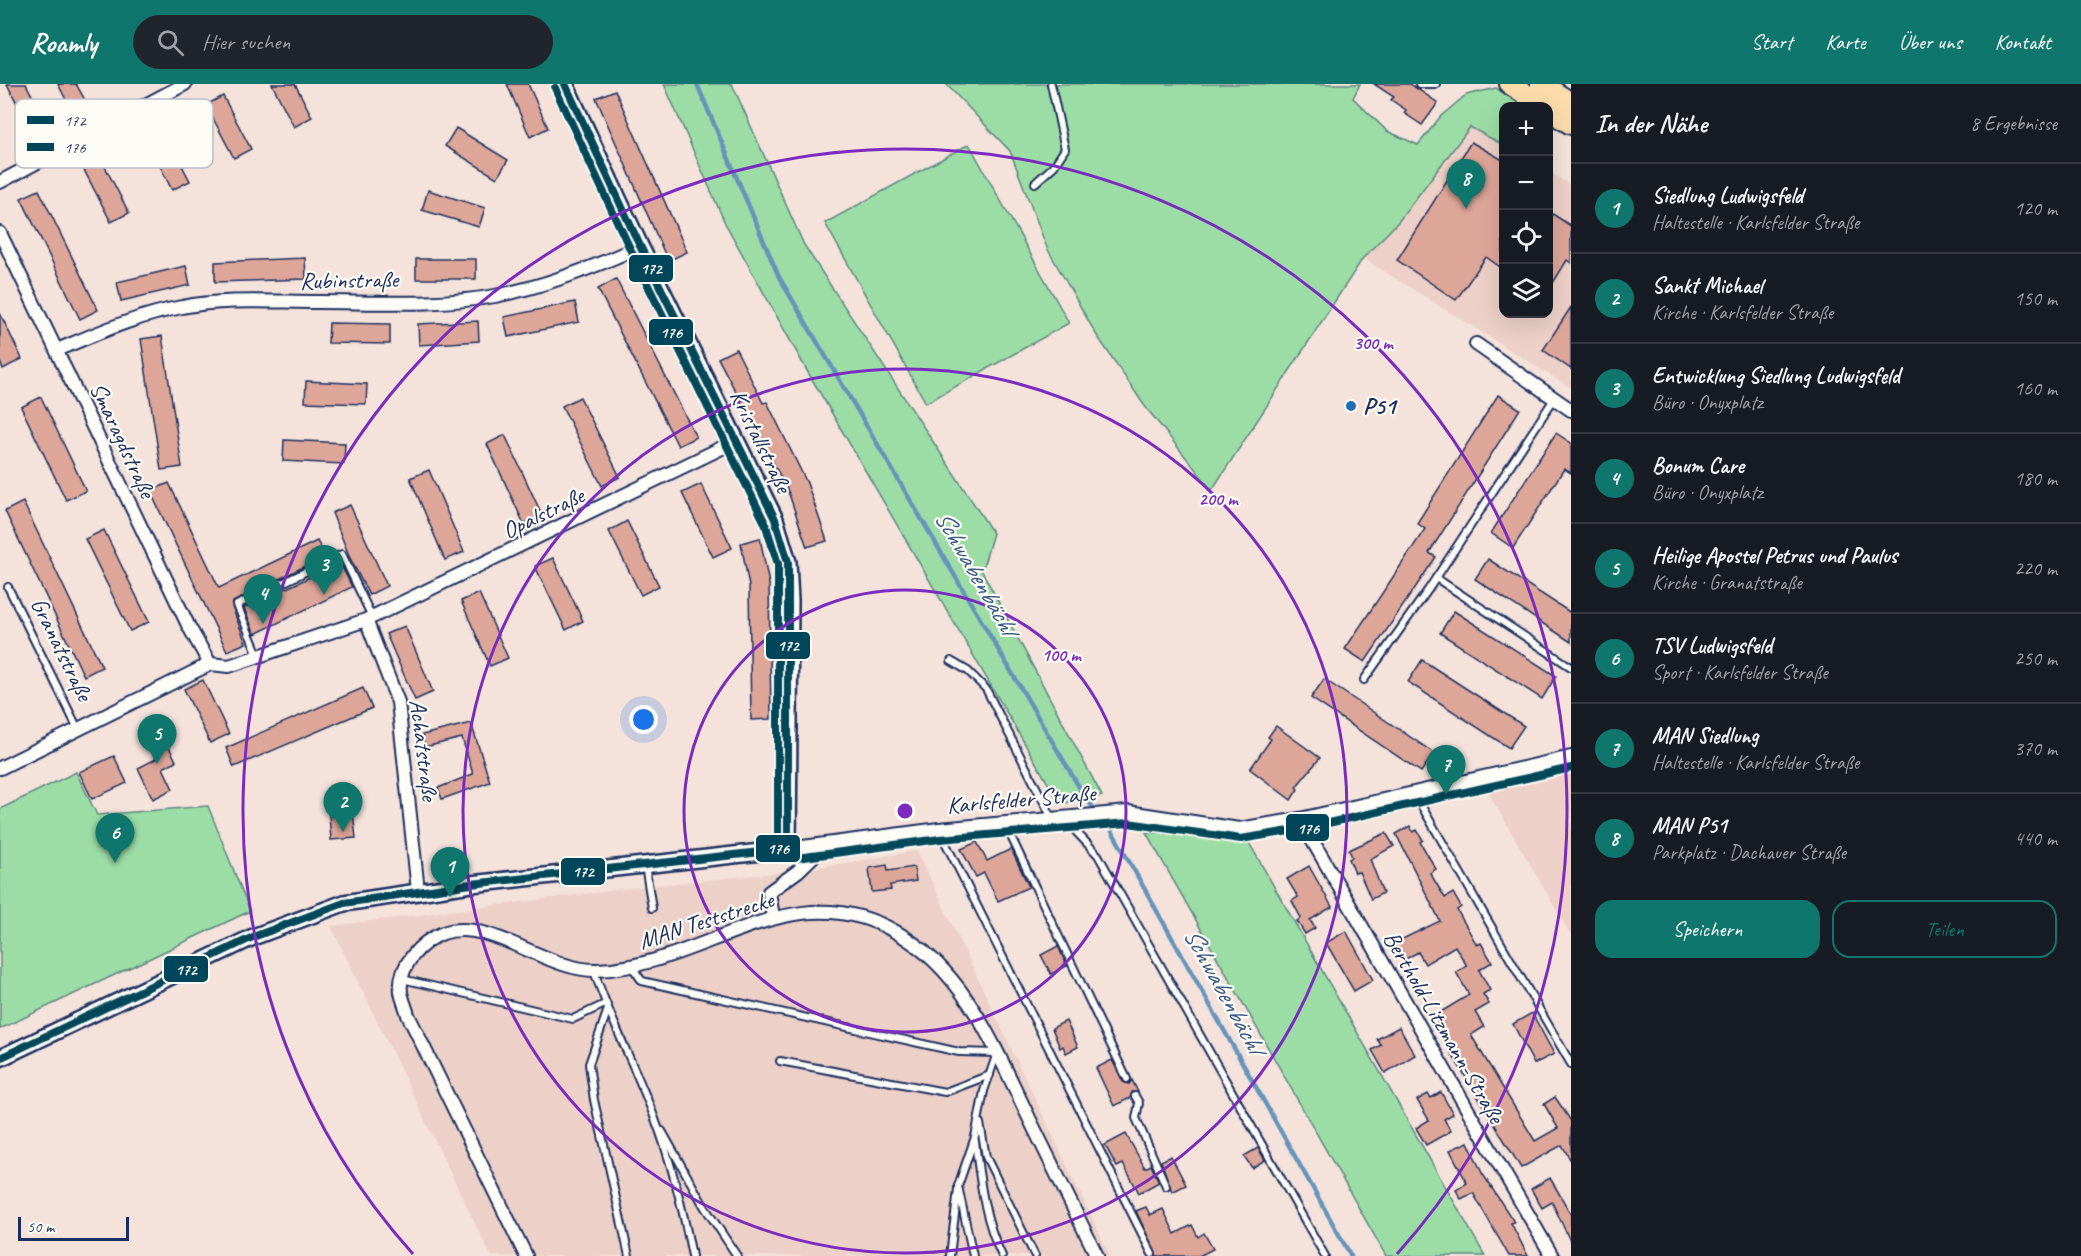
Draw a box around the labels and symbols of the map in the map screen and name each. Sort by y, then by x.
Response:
legend [15,99,213,168]
text: 172 [64,111,87,131]
text: 176 [64,138,86,158]
pin: 8 [1446,160,1486,209]
line badge: 172 [628,254,674,283]
text: 172 [640,259,664,279]
street label: Rubinstraße [299,264,401,296]
line badge: 176 [648,318,694,346]
text: 176 [660,323,683,343]
text: 300 m [1354,332,1394,354]
street label: Smaragdstraße [83,378,164,504]
street label: Kristallstraße [723,385,800,499]
place label: P51 [1363,391,1399,421]
marker: P51 [1344,399,1358,413]
street label: Opalstraße [497,479,591,546]
text: 200 m [1199,488,1239,510]
water label: Schwabenbächl [927,504,1029,647]
pin: 3 [304,546,344,595]
pin: 4 [244,574,282,624]
street label: Granatstraße [24,593,101,707]
line badge: 172 [765,631,811,660]
text: 172 [777,636,801,656]
text: 100 m [1042,644,1082,666]
street label: Achatstraße [403,698,445,804]
your location [629,705,658,734]
pin: 5 [138,714,176,764]
pin: 7 [1426,746,1466,795]
street label: Karlsfelder Straße [945,777,1099,820]
pin: 2 [324,782,362,832]
centre of rings [895,801,915,821]
line badge: 176 [1285,813,1330,842]
pin: 6 [96,814,134,863]
text: 176 [1297,819,1320,839]
line badge: 176 [755,834,801,863]
text: 176 [767,839,790,859]
pin: 1 [430,848,470,897]
line badge: 172 [560,857,606,886]
text: 172 [572,862,596,882]
street label: MAN Teststrecke [635,883,779,956]
water label: Schwabenbächl [1176,922,1276,1066]
street label: Berthold-Litzmann-Straße [1377,926,1512,1130]
line badge: 172 [163,955,209,983]
text: 172 [175,960,199,980]
scale bar [18,1214,129,1242]

